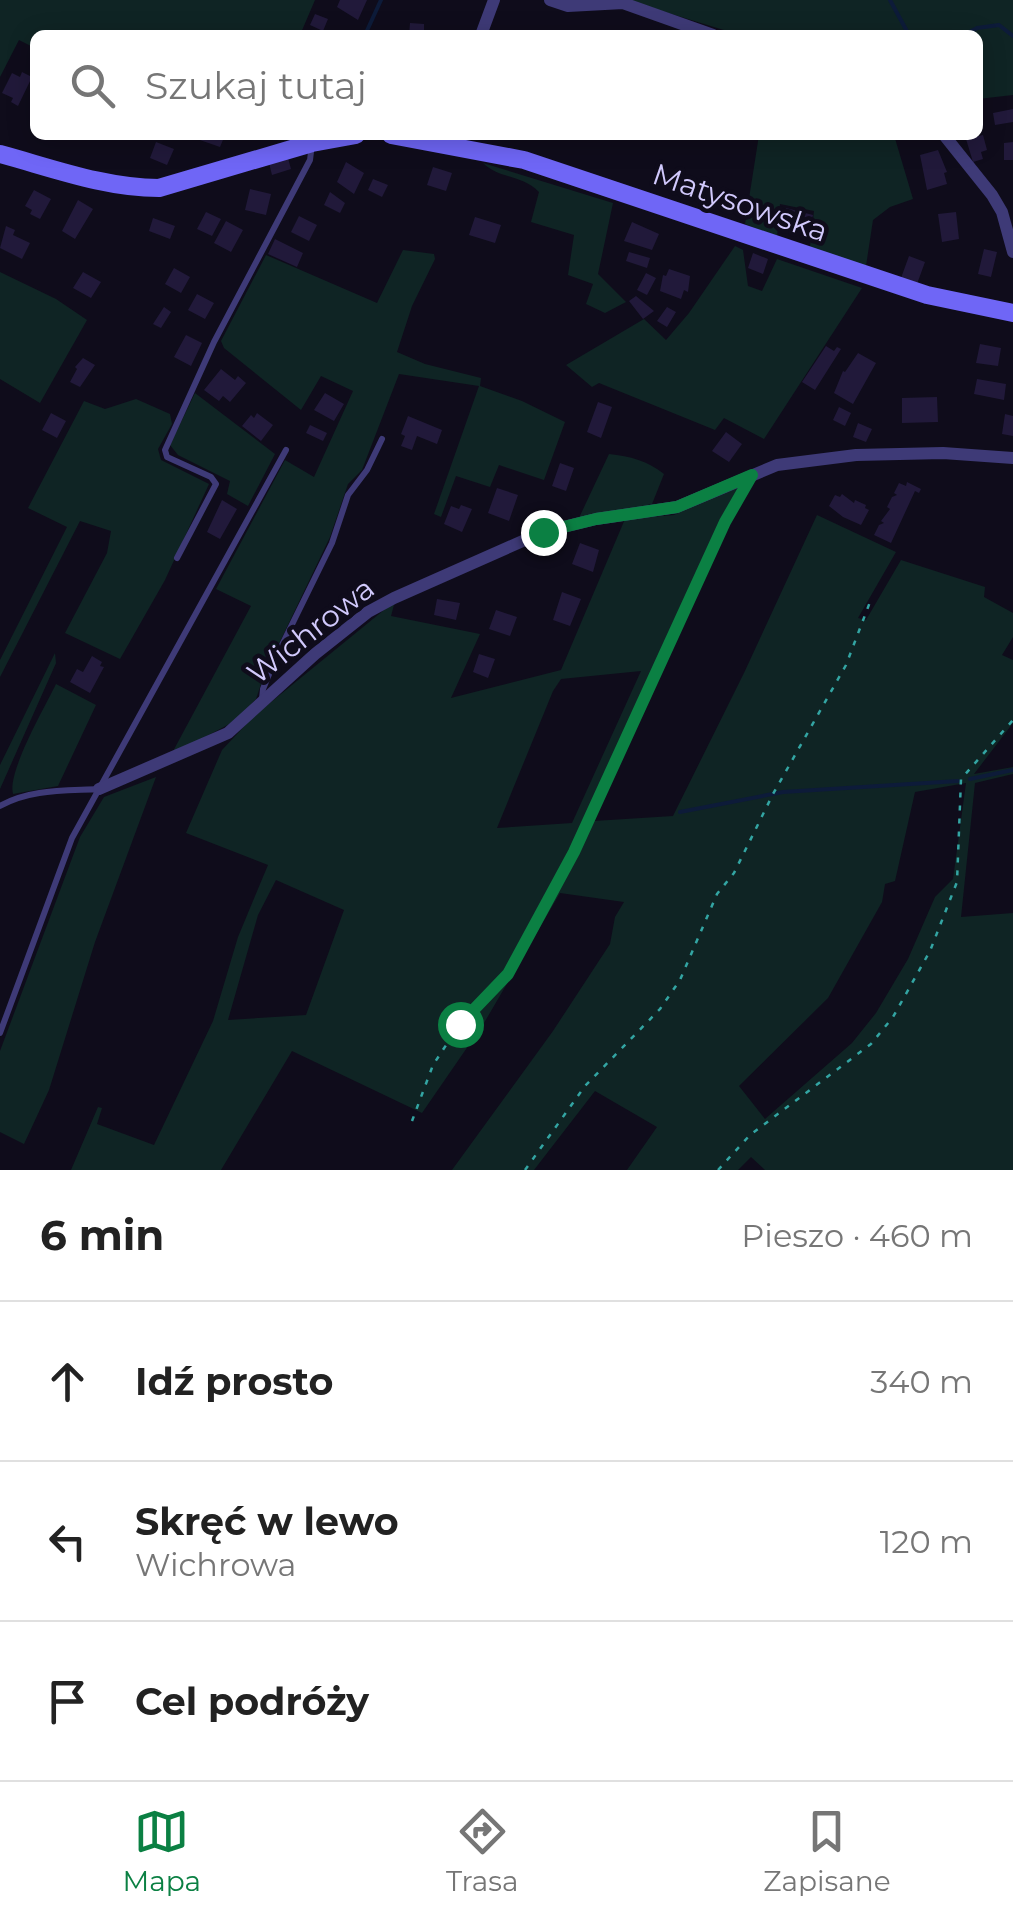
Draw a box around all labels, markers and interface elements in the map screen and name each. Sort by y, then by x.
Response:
search box [30,30,983,140]
icon: search [65,58,120,113]
text: Szukaj tutaj [145,62,367,109]
street label: Matysowska [648,155,833,250]
route end [521,510,567,556]
street label: Wichrowa [240,569,382,692]
route start [438,1002,484,1048]
text: 6 min [40,1209,164,1261]
text: Pieszo · 460 m [741,1216,973,1255]
icon: ahead [40,1354,95,1409]
text: Idź prosto [135,1358,333,1405]
text: 340 m [870,1362,973,1401]
text: Skręć w lewo [135,1498,399,1545]
icon: left [40,1514,95,1569]
text: 120 m [880,1522,973,1561]
text: Wichrowa [135,1545,296,1584]
icon: arrive [40,1674,95,1729]
text: Cel podróży [135,1678,369,1725]
tab: Mapa [122,1804,201,1898]
tab: Trasa [446,1804,518,1898]
tab: Zapisane [763,1804,891,1898]

